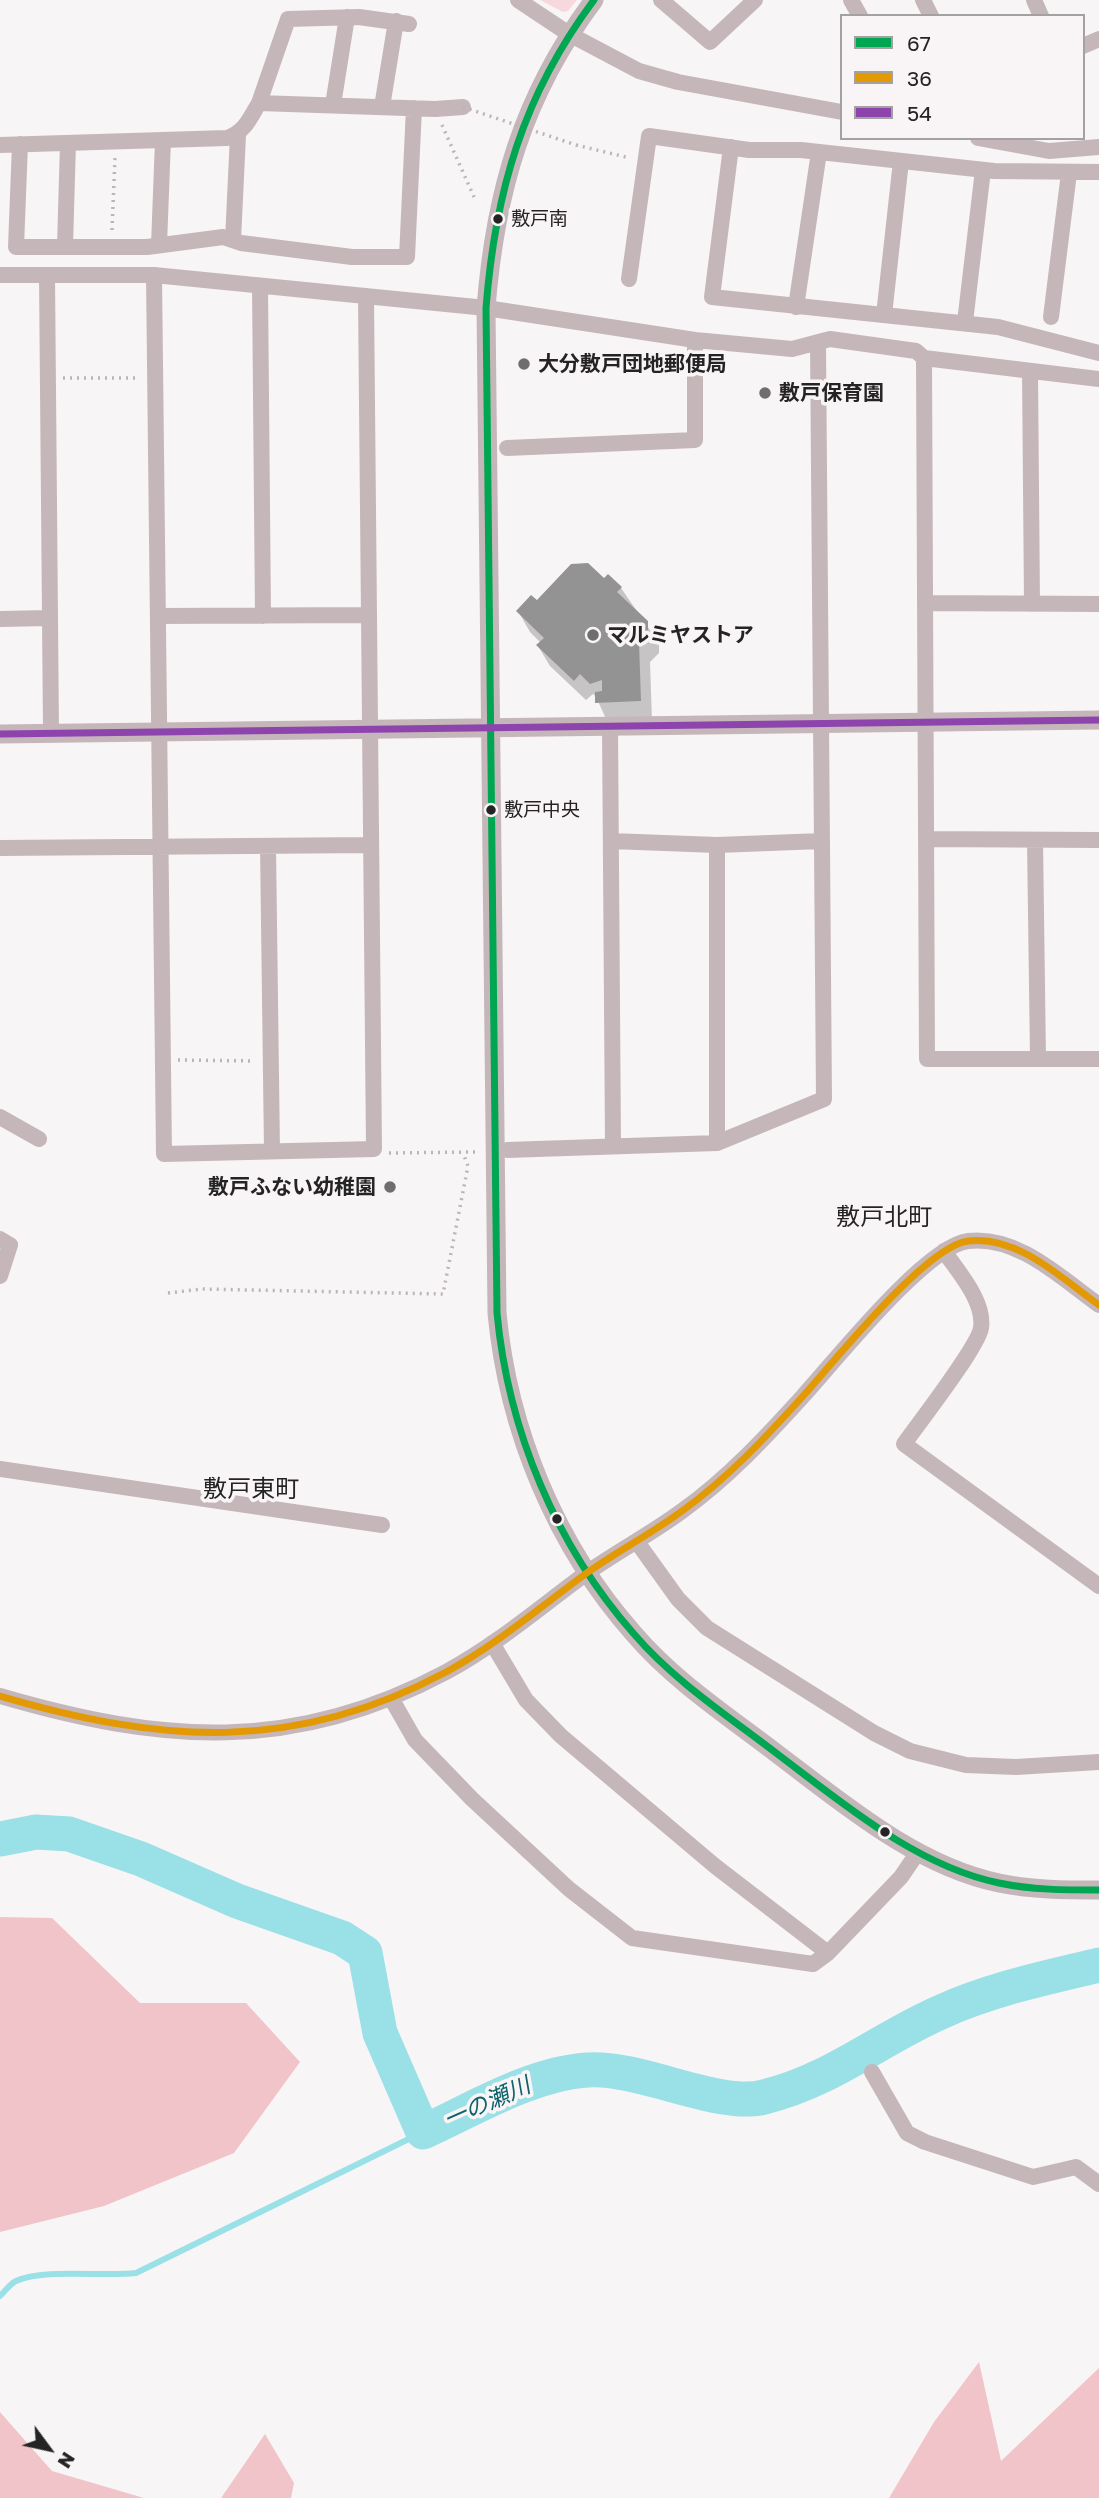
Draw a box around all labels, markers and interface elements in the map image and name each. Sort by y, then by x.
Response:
legend [840,14,1085,140]
text: 67 [907,30,931,56]
text: 36 [907,65,932,91]
text: 54 [907,100,932,126]
place label: 敷戸南 [511,208,568,230]
marker: 敷戸南 [491,212,505,226]
place label: 大分敷戸団地郵便局 [538,351,727,377]
marker: 大分敷戸団地郵便局 [516,356,532,372]
place label: 敷戸保育園 [779,380,884,406]
marker: 敷戸保育園 [757,385,773,401]
place label: マルミヤストア [607,622,754,648]
marker: マルミヤストア [585,627,601,643]
place label: 敷戸中央 [504,799,580,821]
marker: 敷戸中央 [484,803,498,817]
place label: 敷戸ふない幼稚園 [208,1174,376,1200]
marker: 敷戸ふない幼稚園 [382,1179,398,1195]
district label: 敷戸北町 [836,1203,932,1231]
district label: 敷戸東町 [203,1475,299,1503]
unlabelled marker [550,1512,564,1526]
unlabelled marker [878,1825,892,1839]
water label: 一の瀬川 [439,2072,535,2134]
north arrow [14,2414,84,2484]
text: N [53,2448,81,2473]

